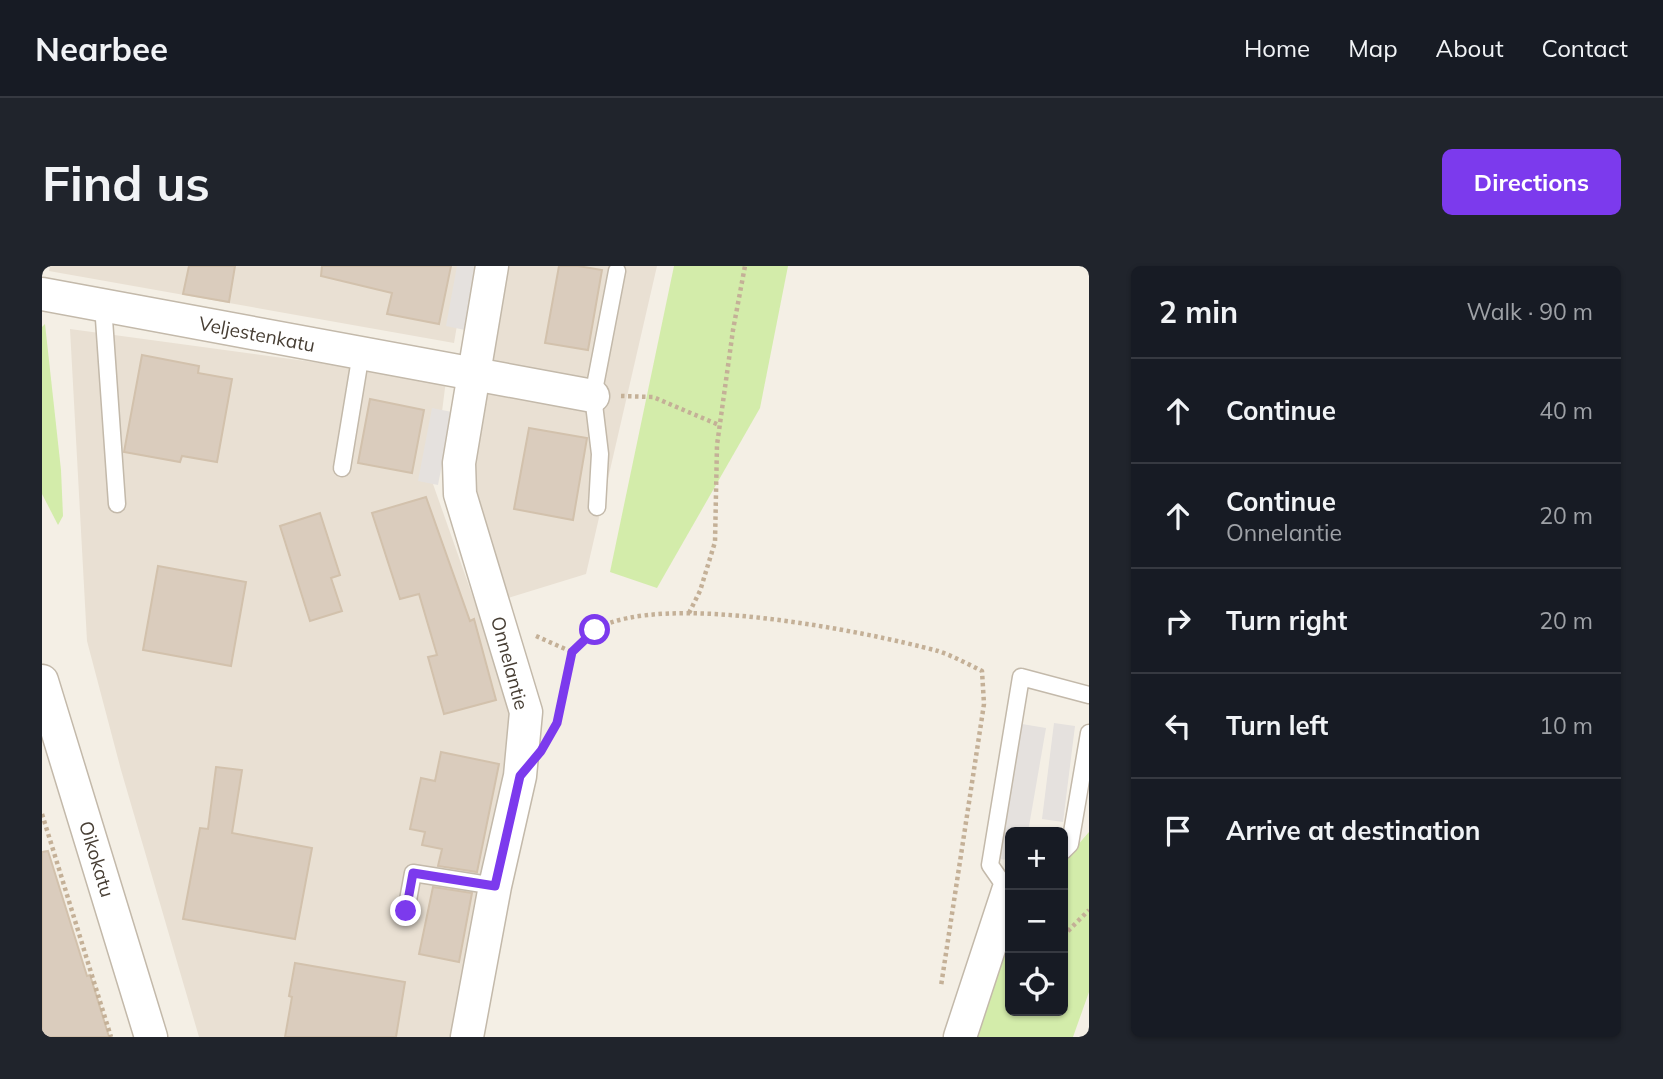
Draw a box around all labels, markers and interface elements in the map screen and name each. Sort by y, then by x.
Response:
text: Nearbee [35,28,168,69]
text: Home [1244,33,1310,63]
text: Map [1348,33,1398,63]
text: About [1436,33,1504,63]
text: Contact [1542,33,1628,63]
button: Directions [1442,149,1621,215]
text: Find us [42,152,210,213]
text: 2 min [1159,293,1238,331]
text: Walk · 90 m [1467,297,1593,326]
street label: Veljestenkatu [197,311,317,357]
icon: ahead [1159,392,1197,430]
text: Continue [1226,394,1336,427]
text: 40 m [1539,396,1593,425]
text: Continue [1226,485,1336,518]
icon: ahead [1159,497,1197,535]
text: 20 m [1539,501,1593,530]
text: Onnelantie [1226,518,1342,547]
icon: right [1159,602,1197,640]
text: Turn right [1226,604,1347,637]
text: 20 m [1539,606,1593,635]
street label: Onnelantie [486,614,534,712]
route start [579,614,610,645]
icon: left [1159,707,1197,745]
text: Turn left [1226,709,1328,742]
text: 10 m [1539,711,1593,740]
icon: arrive [1159,812,1197,850]
text: Arrive at destination [1226,814,1481,847]
street label: Oikokatu [74,818,120,900]
map controls [1005,827,1068,1016]
button: + [1005,827,1068,890]
button: − [1005,890,1068,953]
route end [390,895,421,926]
button: locate [1005,953,1068,1016]

